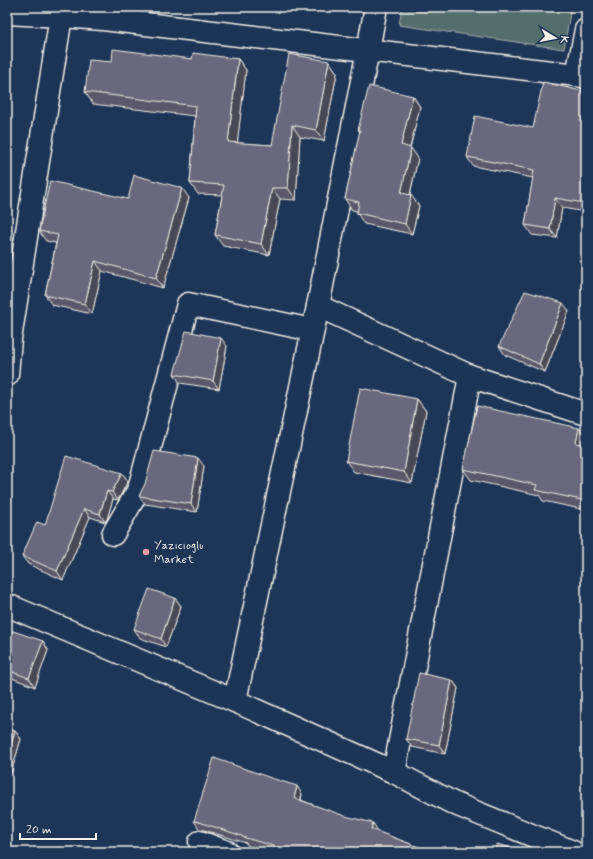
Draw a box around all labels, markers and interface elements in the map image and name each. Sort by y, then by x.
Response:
north arrow [535,18,575,58]
text: K [556,35,571,45]
place label: Yazıcıoglu Market [154,538,203,568]
marker: Yazıcıoglu Market [141,547,151,557]
scale bar [20,815,96,841]
text: 20 m [26,822,52,838]

